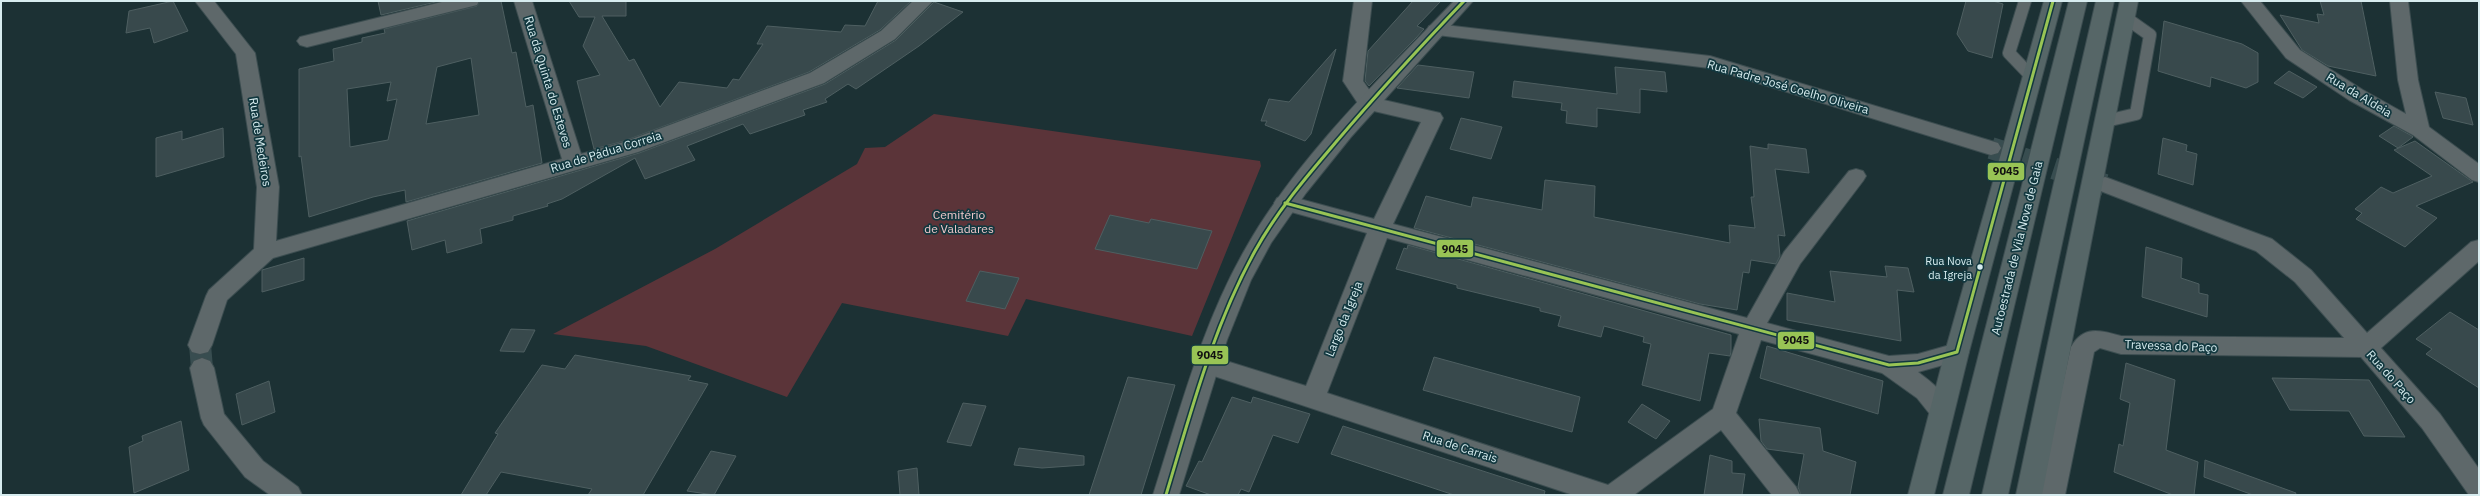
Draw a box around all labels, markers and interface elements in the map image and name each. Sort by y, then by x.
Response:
street label: Rua da Quinta do Esteves [521,14,576,150]
street label: Rua Padre José Coelho Oliveira [1706,56,1871,117]
street label: Rua da Aldeia [2324,69,2395,120]
street label: Rua de Medeiros [246,96,275,188]
street label: Rua de Pádua Correia [548,127,664,176]
street label: Autoestrada de Vila Nova de Gaia [1988,159,2046,336]
line badge: 9045 [1987,162,2025,181]
text: 9045 [1993,164,2020,178]
park label: Cemitério de Valadares [924,207,994,236]
line badge: 9045 [1436,239,1474,258]
text: 9045 [1442,242,1469,256]
place label: Rua Nova da Igreja [1925,254,1972,282]
marker: Rua Nova da Igreja [1975,262,1985,272]
street label: Largo da Igreja [1322,278,1366,359]
line badge: 9045 [1777,331,1815,350]
text: 9045 [1783,333,1810,347]
street label: Travessa do Paço [2124,336,2218,355]
line badge: 9045 [1191,345,1229,365]
street label: Rua do Paço [2364,347,2419,407]
text: 9045 [1197,348,1224,362]
street label: Rua de Carrais [1421,427,1500,466]

